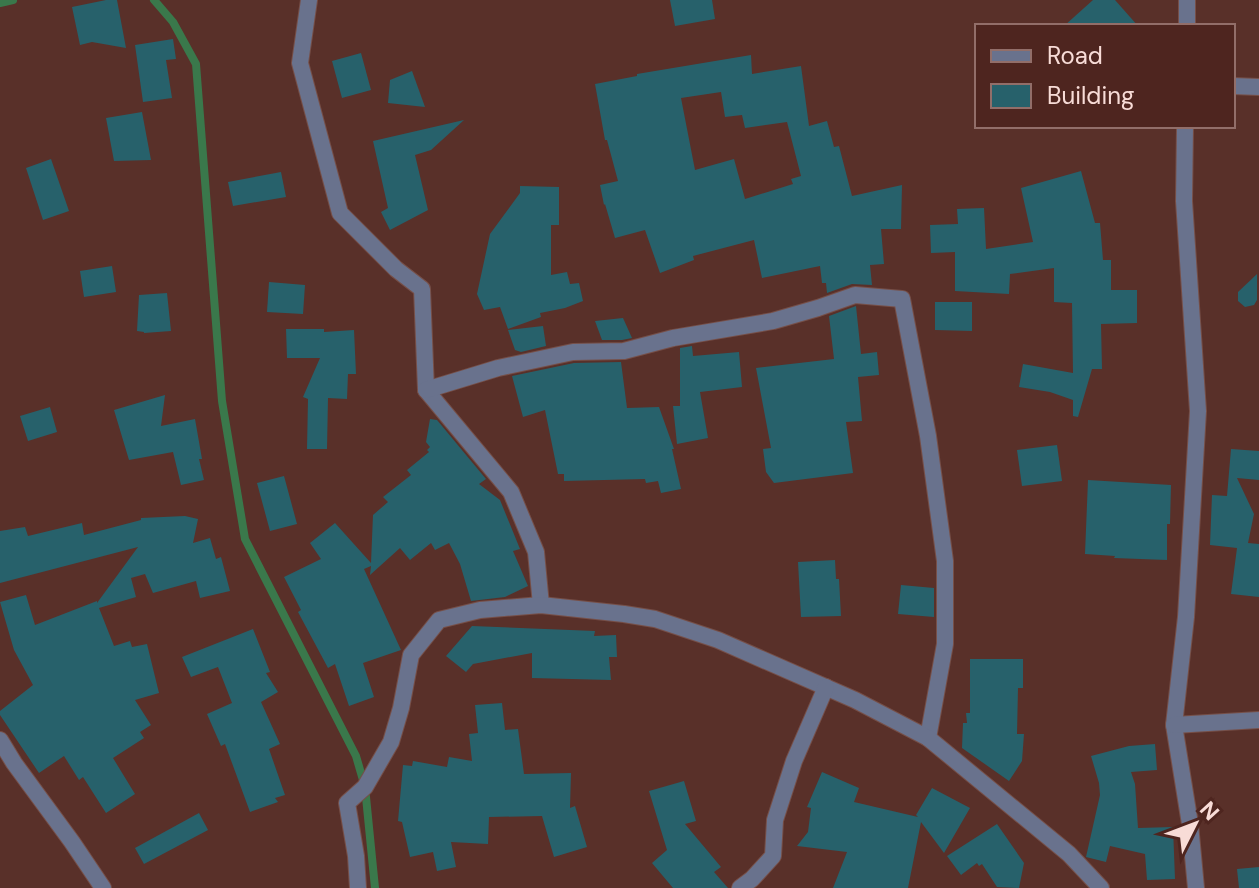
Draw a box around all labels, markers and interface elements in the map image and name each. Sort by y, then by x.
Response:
legend [975,24,1235,128]
text: Road [1047,40,1103,71]
text: Building [1047,80,1134,111]
north arrow [1155,784,1235,864]
text: N [1193,795,1226,827]

